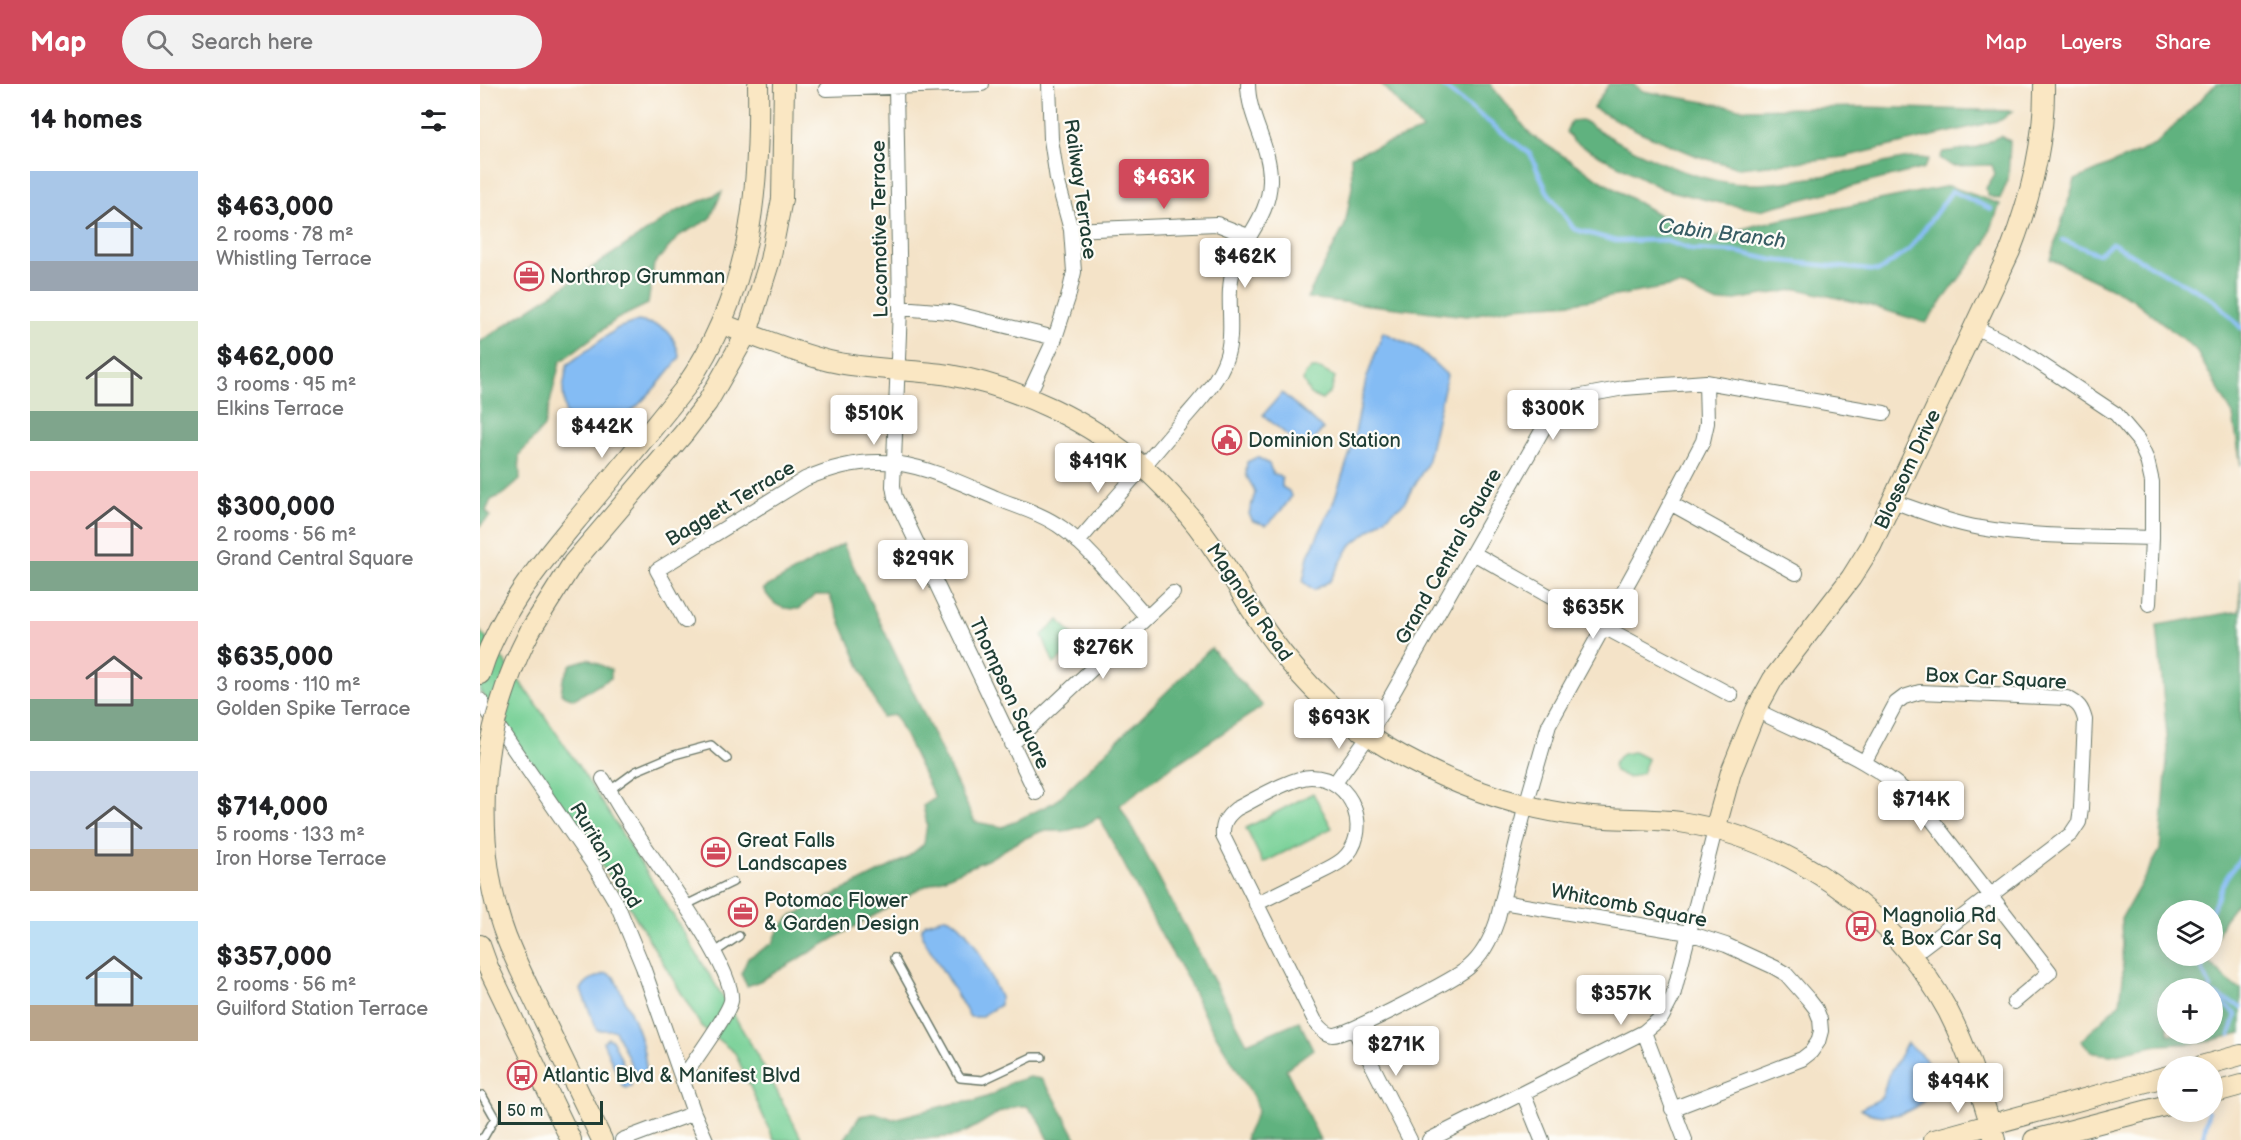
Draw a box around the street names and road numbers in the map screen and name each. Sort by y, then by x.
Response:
street label: Railway Terrace [1058,117,1102,261]
street label: Locomotive Terrace [866,140,894,318]
street label: Blossom Drive [1870,406,1946,533]
street label: Baggett Terrace [661,456,800,552]
street label: Grand Central Square [1391,464,1507,649]
street label: Magnolia Road [1201,539,1297,666]
street label: Thompson Square [963,614,1055,773]
street label: Box Car Square [1924,663,2068,695]
street label: Ruritan Road [564,798,646,913]
street label: Whitcomb Square [1549,879,1709,933]

